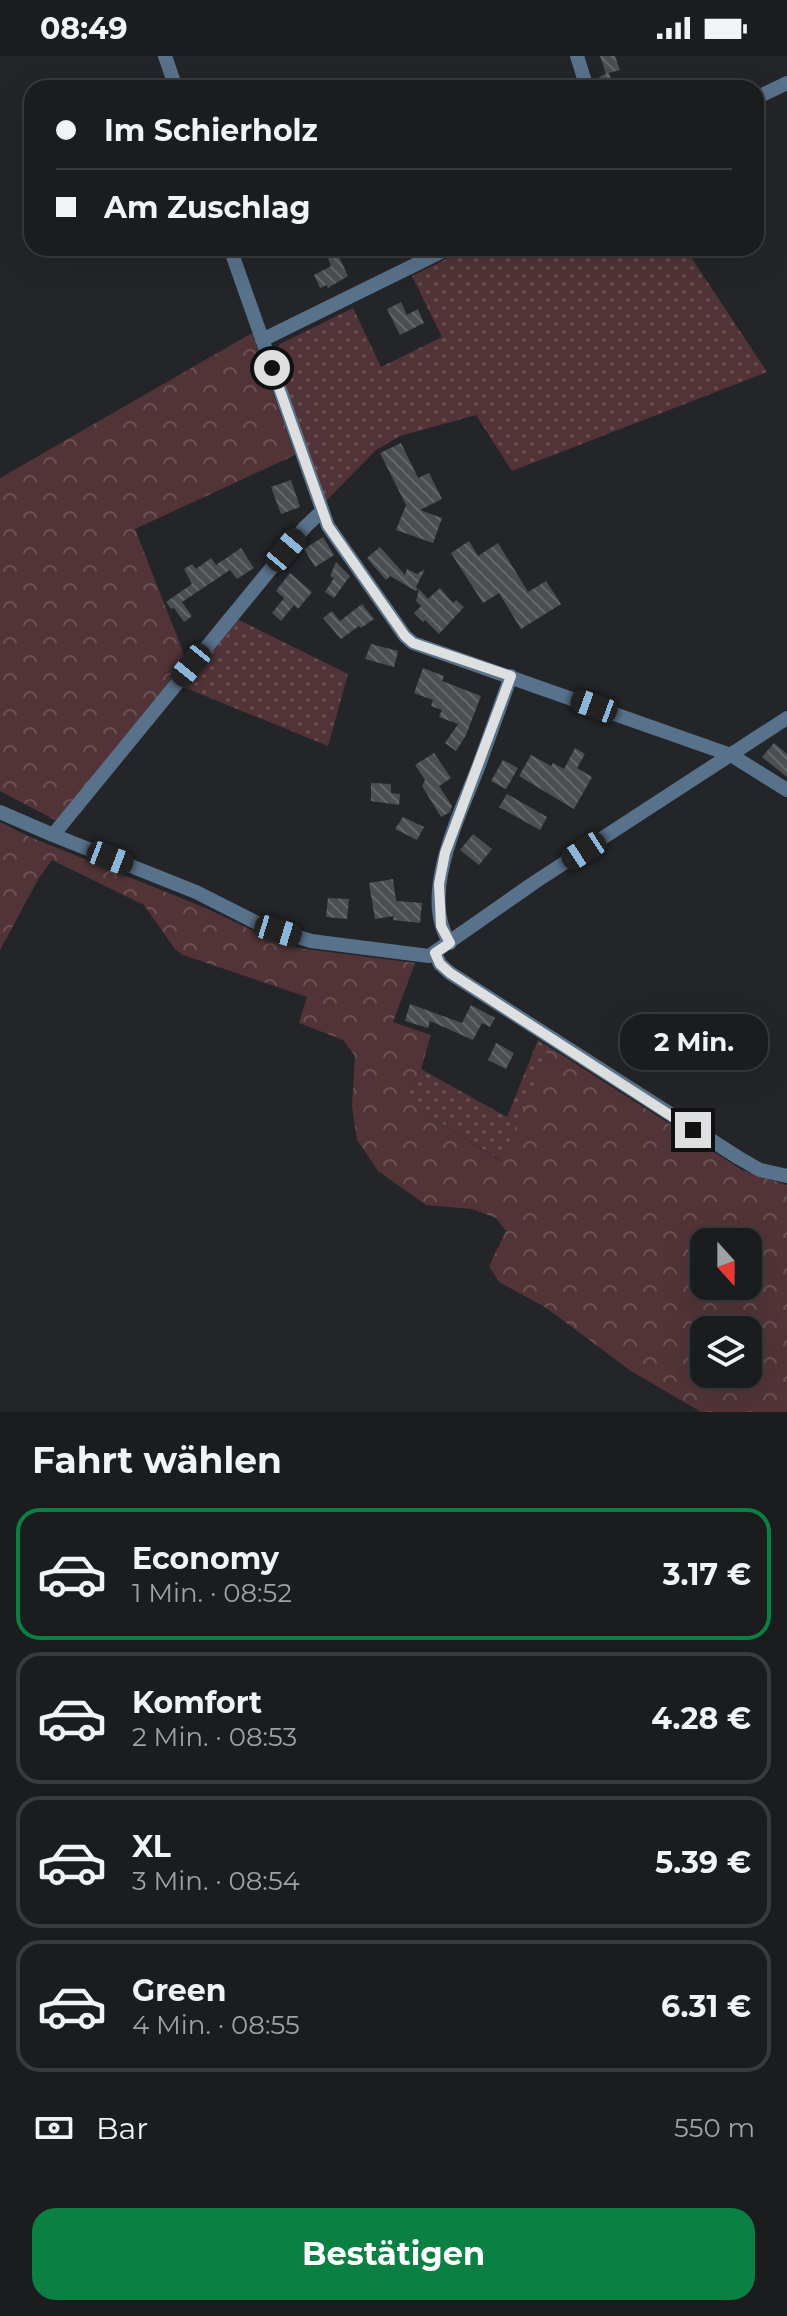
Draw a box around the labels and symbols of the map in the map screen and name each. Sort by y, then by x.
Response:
route start [254,350,290,386]
car [261,524,311,576]
car [167,639,215,691]
car [567,687,621,725]
car [557,828,611,874]
car [83,838,137,878]
car [252,913,304,949]
callout: 2 Min. [619,1014,767,1070]
route end [675,1112,711,1148]
north arrow [690,1228,762,1300]

